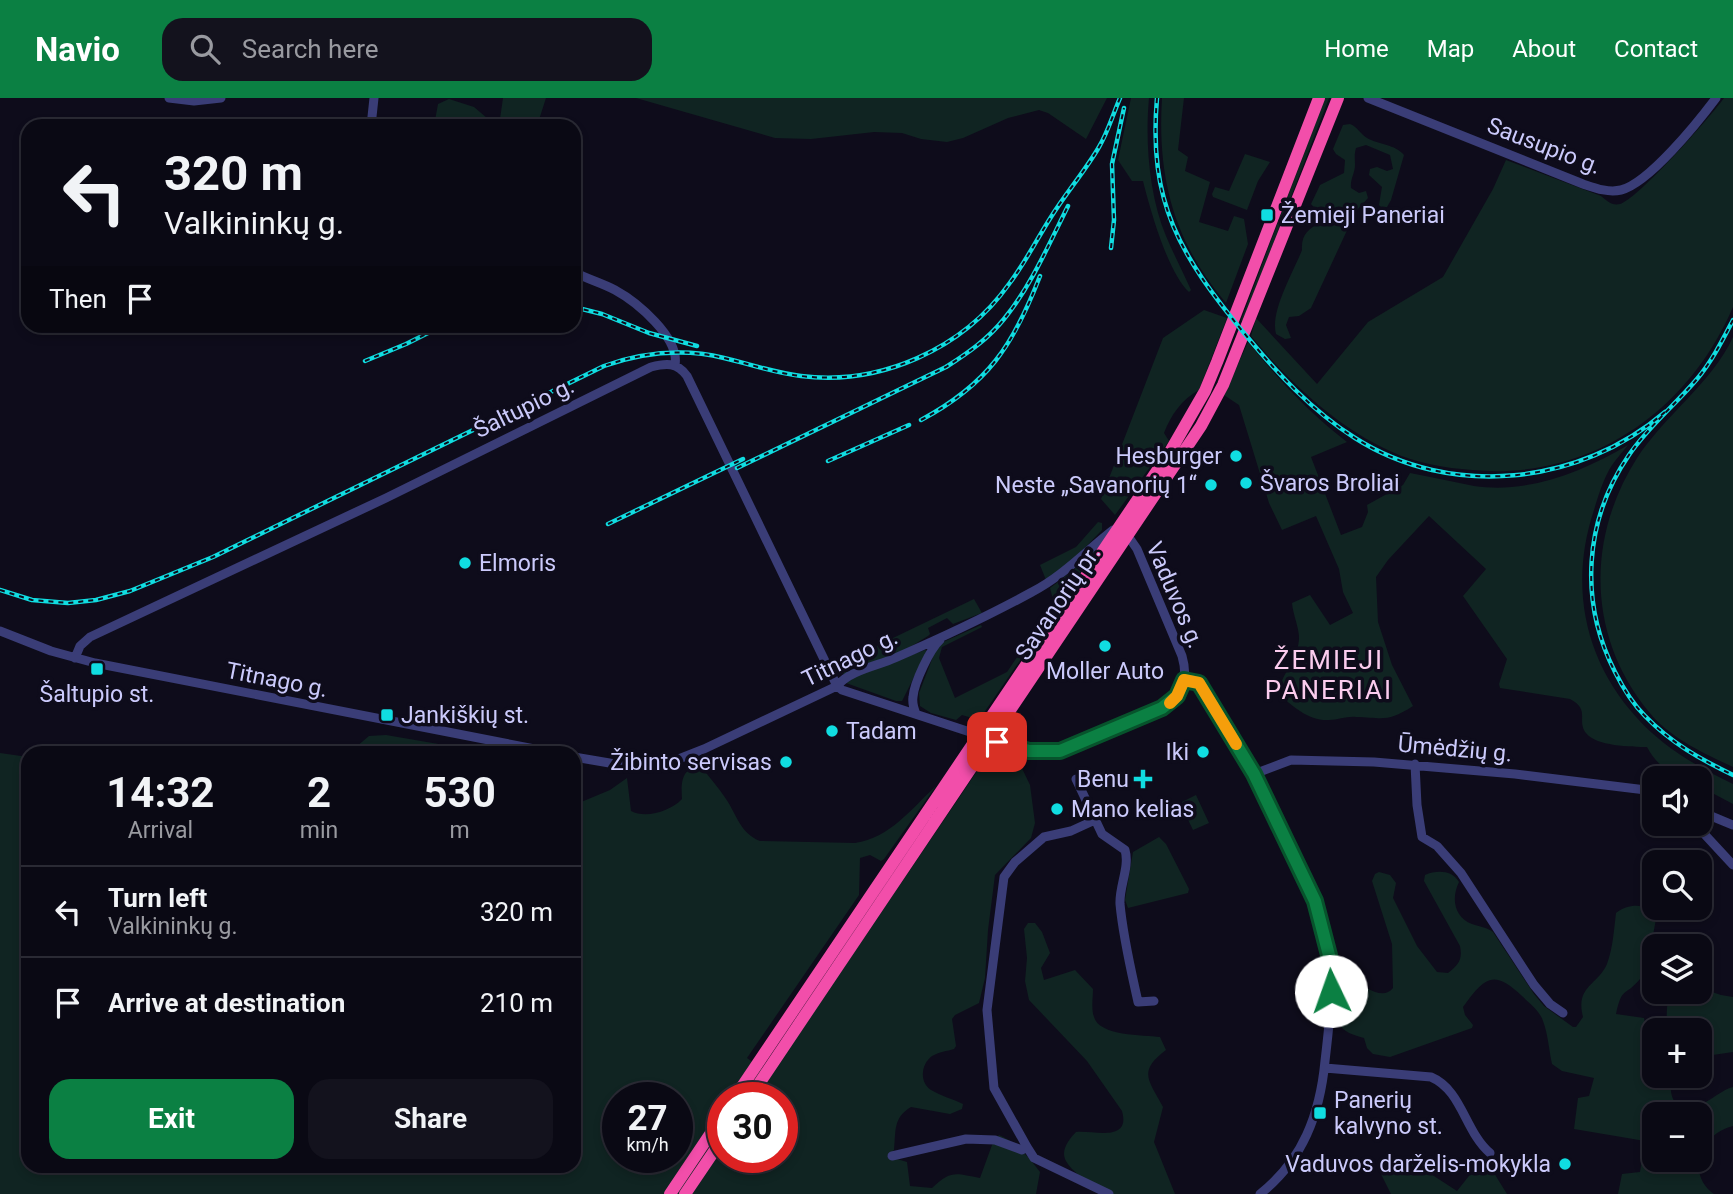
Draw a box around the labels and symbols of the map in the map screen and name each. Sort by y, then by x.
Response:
street label: Sausupio g. [1483,112,1605,180]
place label: Žemieji Paneriai [1281,201,1445,229]
marker: Žemieji Paneriai [1259,207,1275,223]
street label: Šaltupio g. [469,371,579,444]
place label: Hesburger [1115,443,1222,470]
marker: Hesburger [1228,448,1244,464]
place label: Švaros Broliai [1260,469,1400,497]
place label: Neste „Savanorių 1“ [995,472,1197,499]
marker: Švaros Broliai [1238,475,1254,491]
marker: Neste „Savanorių 1“ [1203,477,1219,493]
street label: Vaduvos g. [1141,538,1209,652]
street label: Savanorių pr. [1010,541,1106,665]
place label: Elmoris [479,550,556,577]
marker: Elmoris [457,555,473,571]
street label: Titnago g. [798,623,902,693]
marker: Moller Auto [1097,638,1113,654]
district label: ŽEMIEJI PANERIAI [1265,645,1393,705]
street label: Titnago g. [224,657,330,703]
place label: Moller Auto [1046,658,1164,685]
marker: Šaltupio st. [89,661,105,677]
place label: Šaltupio st. [40,680,154,708]
place label: Jankiškių st. [401,702,529,729]
marker: Jankiškių st. [379,707,395,723]
pin [967,712,1027,772]
place label: Tadam [846,718,917,745]
marker: Tadam [824,723,840,739]
street label: Ūmėdžių g. [1397,731,1513,767]
place label: Iki [1165,739,1189,766]
marker: Iki [1195,744,1211,760]
place label: Žibinto servisas [610,748,772,776]
marker: Žibinto servisas [778,754,794,770]
place label: Benu [1077,766,1129,793]
marker: Benu [1135,771,1151,787]
place label: Mano kelias [1071,796,1194,823]
marker: Mano kelias [1049,801,1065,817]
position arrow [1294,954,1368,1028]
speed limit sign: 30 [707,1082,798,1173]
place label: Panerių kalvyno st. [1334,1087,1443,1140]
marker: Panerių kalvyno st. [1312,1105,1328,1121]
place label: Vaduvos darželis-mokykla [1285,1151,1551,1178]
marker: Vaduvos darželis-mokykla [1557,1156,1573,1172]

